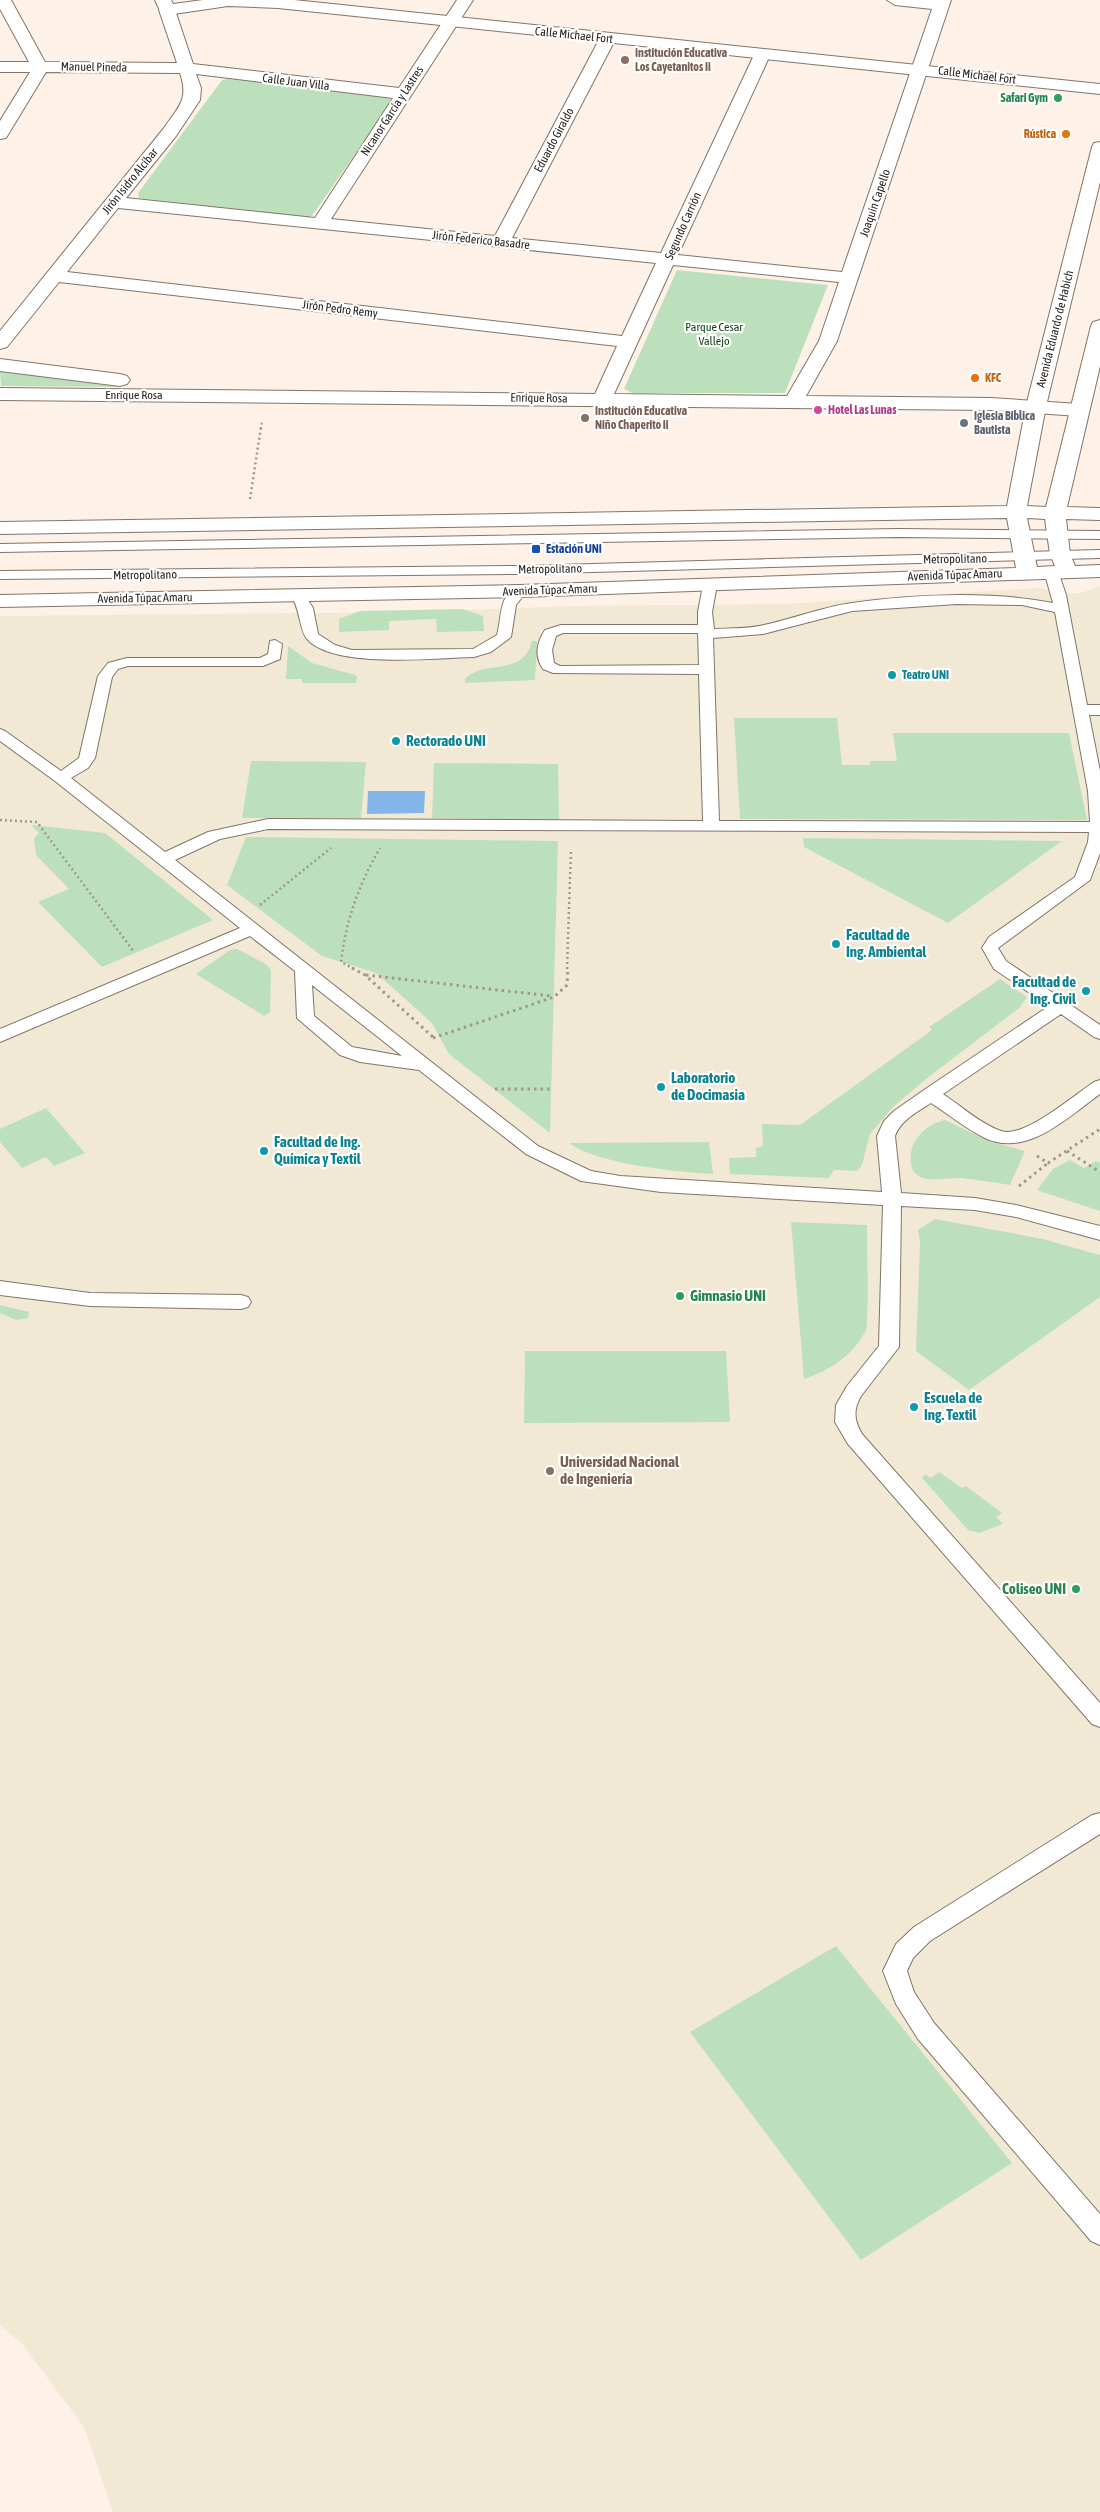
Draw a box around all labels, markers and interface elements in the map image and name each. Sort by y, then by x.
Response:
street label: Calle Michael Fort [534,24,614,46]
place label: Institución Educativa Los Cayetanitos Ii [635,46,728,74]
marker: Institución Educativa Los Cayetanitos Ii [619,54,631,66]
street label: Manuel Pineda [61,59,127,75]
street label: Calle Michael Fort [937,63,1017,87]
street label: Nicanor García y Lastres [358,64,426,158]
street label: Calle Juan Villa [262,71,330,93]
place label: Safari Gym [1001,91,1048,105]
marker: Safari Gym [1052,92,1064,104]
street label: Eduardo Giraldo [531,105,577,175]
place label: Rústica [1024,127,1056,141]
marker: Rústica [1060,128,1072,140]
street label: Jirón Isidro Alcíbar [99,145,161,217]
street label: Joaquín Capello [857,167,893,239]
street label: Segundo Carrión [662,190,704,262]
street label: Jirón Federico Basadre [431,228,531,252]
street label: Avenida Eduardo de Habich [1034,269,1076,389]
street label: Jirón Pedro Remy [301,297,379,321]
park label: Parque Cesar Vallejo [685,320,743,348]
place label: KFC [985,371,1002,385]
marker: KFC [969,372,981,384]
street label: Enrique Rosa [105,388,163,402]
street label: Enrique Rosa [510,391,568,405]
place label: Hotel Las Lunas [828,403,897,417]
place label: Institución Educativa Niño Chaperito Ii [595,404,688,432]
marker: Hotel Las Lunas [812,404,824,416]
place label: Iglesia Biblica Bautista [974,409,1035,437]
marker: Institución Educativa Niño Chaperito Ii [579,412,591,424]
marker: Iglesia Biblica Bautista [958,417,970,429]
place label: Estación UNI [546,542,602,556]
marker: Estación UNI [530,543,542,555]
street label: Metropolitano [923,551,987,567]
street label: Metropolitano [518,561,582,577]
street label: Avenida Túpac Amaru [907,566,1003,584]
street label: Metropolitano [113,567,177,583]
street label: Avenida Túpac Amaru [502,581,598,599]
street label: Avenida Túpac Amaru [97,590,193,606]
place label: Teatro UNI [902,668,949,682]
marker: Teatro UNI [886,669,898,681]
place label: Rectorado UNI [406,732,486,749]
marker: Rectorado UNI [390,735,402,747]
place label: Facultad de Ing. Ambiental [846,926,927,960]
marker: Facultad de Ing. Ambiental [830,938,842,950]
place label: Facultad de Ing. Civil [1012,973,1077,1007]
marker: Facultad de Ing. Civil [1080,985,1092,997]
place label: Laboratorio de Docimasia [671,1069,745,1103]
marker: Laboratorio de Docimasia [655,1081,667,1093]
place label: Facultad de Ing. Química y Textil [274,1133,362,1167]
marker: Facultad de Ing. Química y Textil [258,1145,270,1157]
place label: Gimnasio UNI [690,1287,766,1304]
marker: Gimnasio UNI [674,1290,686,1302]
place label: Escuela de Ing. Textil [924,1389,982,1423]
marker: Escuela de Ing. Textil [908,1401,920,1413]
place label: Universidad Nacional de Ingeniería [560,1453,680,1487]
marker: Universidad Nacional de Ingeniería [544,1465,556,1477]
place label: Coliseo UNI [1002,1580,1066,1597]
marker: Coliseo UNI [1070,1583,1082,1595]

